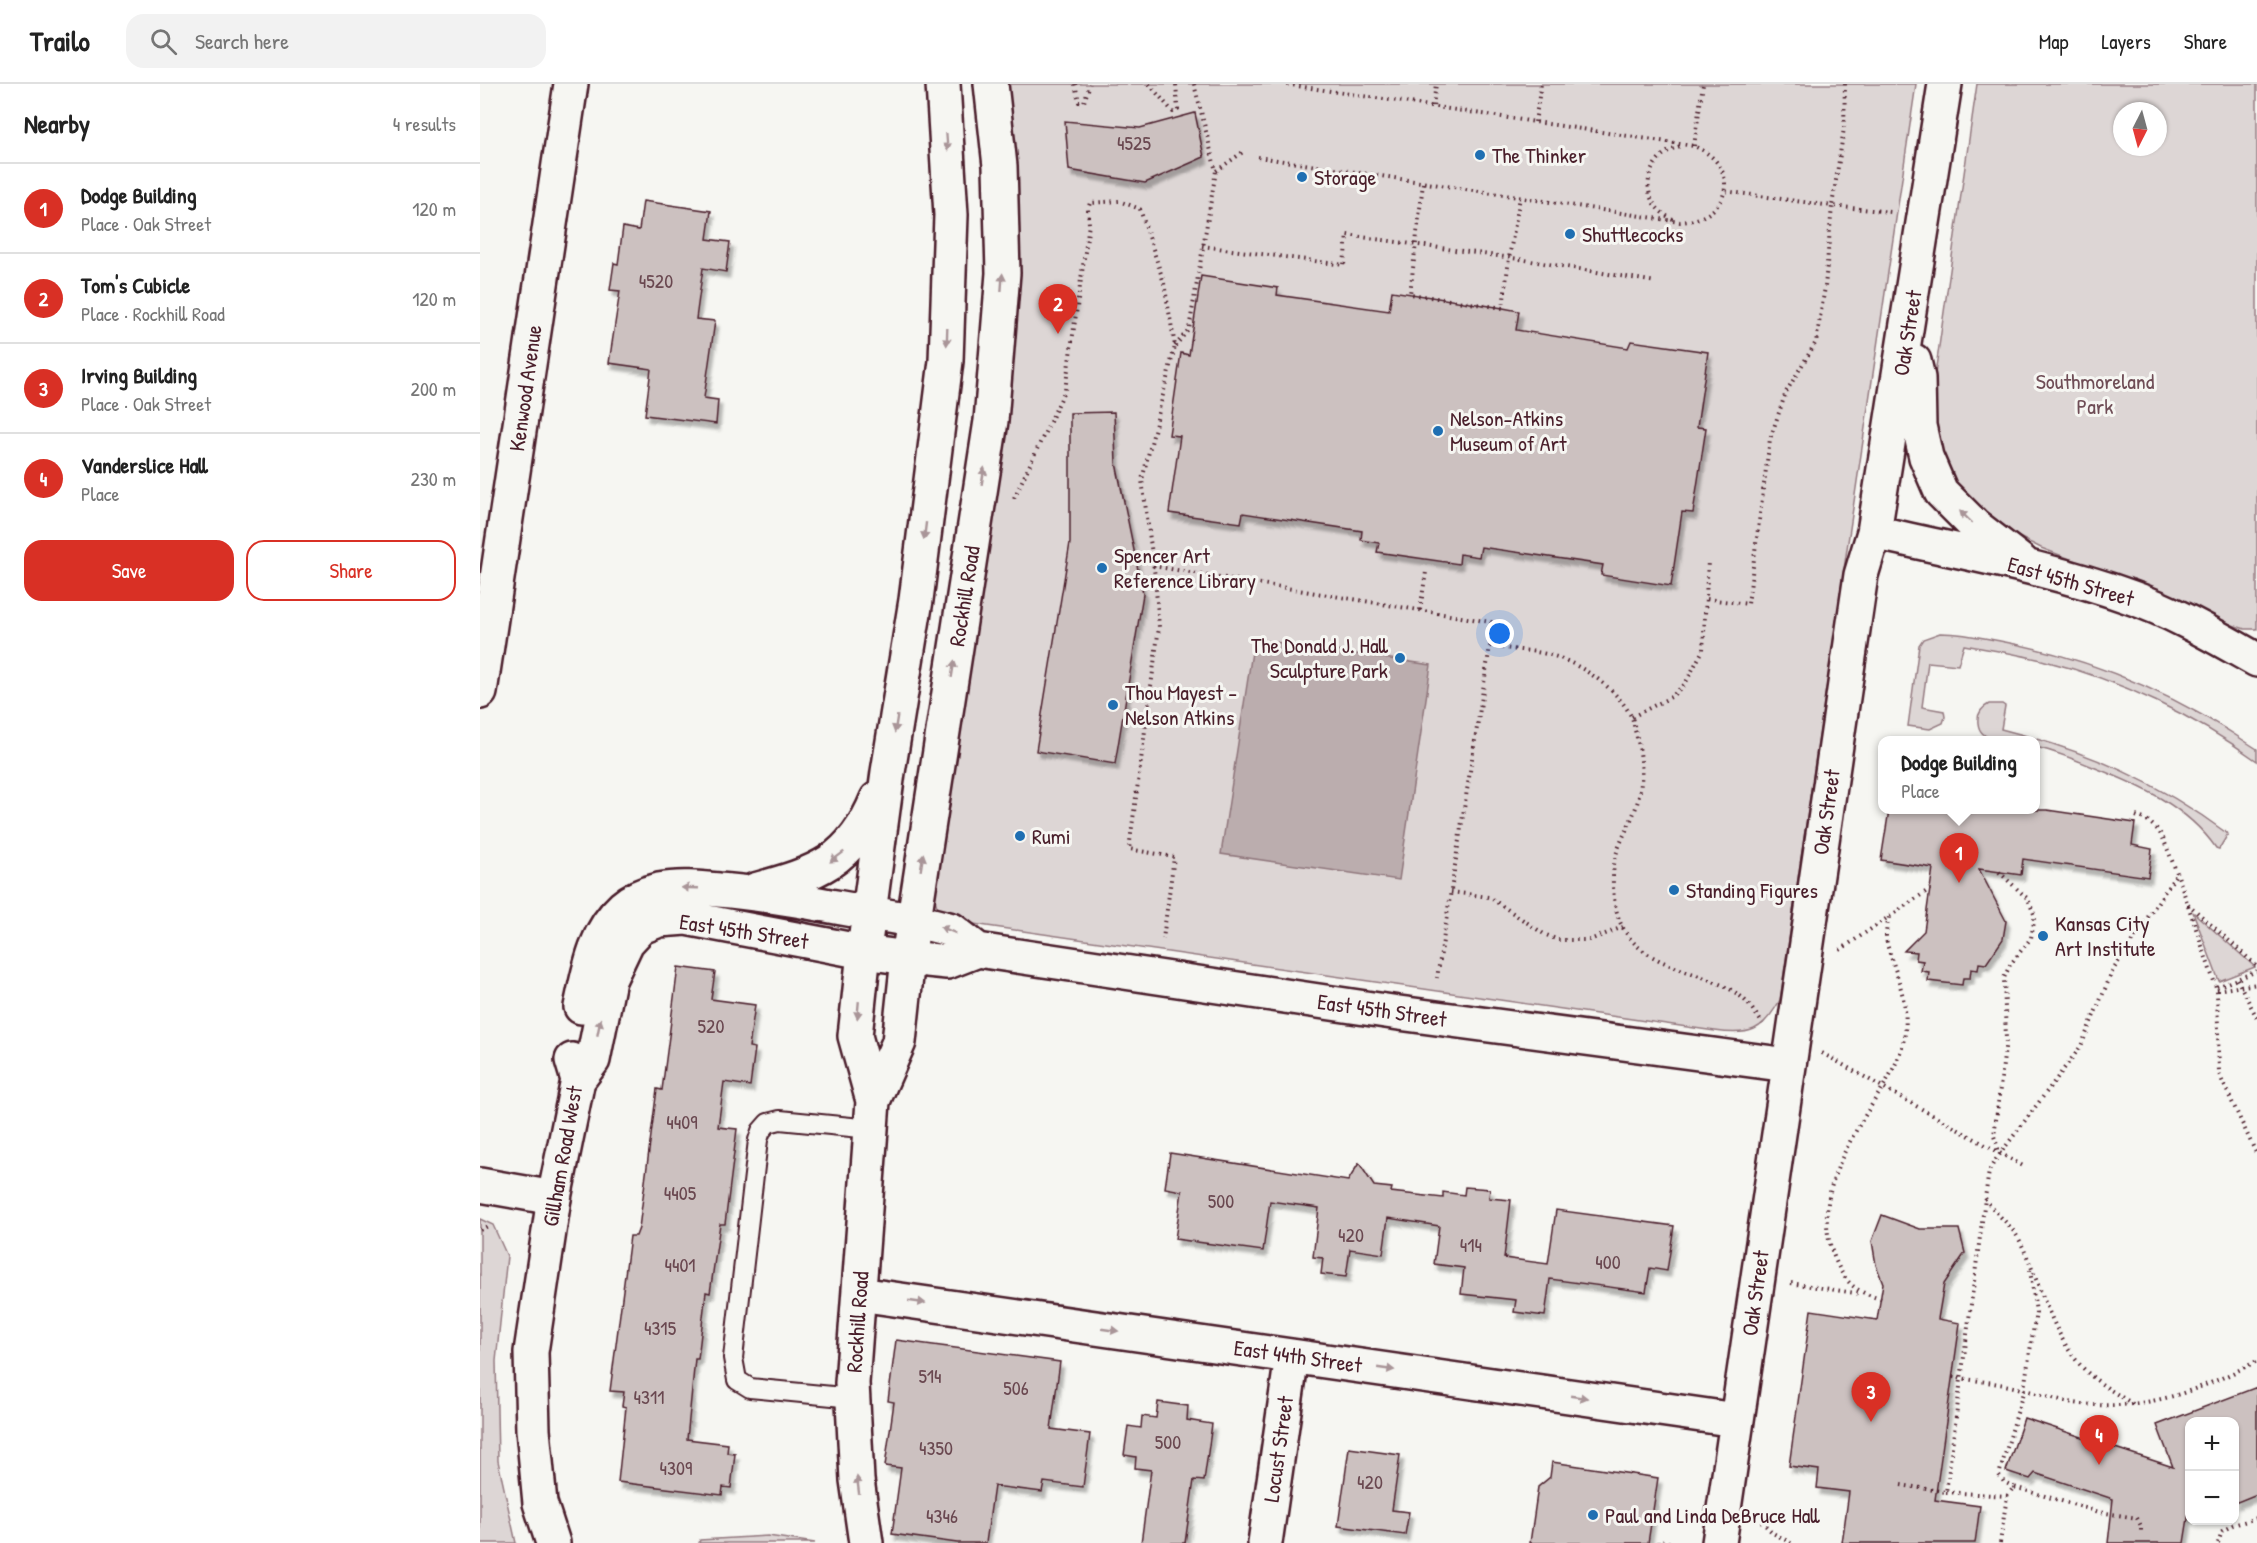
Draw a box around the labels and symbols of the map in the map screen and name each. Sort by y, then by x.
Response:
north arrow [2113,102,2167,156]
house number: 4525 [1117,129,1151,156]
one-way arrow [942,133,951,152]
place label: The Thinker [1492,140,1587,170]
marker: The Thinker [1473,148,1487,162]
place label: Storage [1314,162,1376,192]
marker: Storage [1295,170,1309,184]
place label: Shuttlecocks [1582,219,1683,249]
marker: Shuttlecocks [1563,227,1577,241]
house number: 4520 [639,267,673,294]
one-way arrow [997,273,1007,292]
pin: 2 [1038,284,1078,334]
street label: Oak Street [1885,288,1929,378]
street label: Kenwood Avenue [501,323,549,453]
one-way arrow [942,328,952,347]
park label: Southmoreland Park [2036,366,2155,421]
place label: Nelson-Atkins Museum of Art [1450,403,1567,458]
marker: Nelson-Atkins Museum of Art [1431,424,1445,438]
one-way arrow [978,467,987,486]
one-way arrow [1958,510,1973,524]
one-way arrow [920,521,930,540]
place label: Spencer Art Reference Library [1114,540,1256,595]
street label: Rockhill Road [941,543,987,648]
street label: East 45th Street [2004,549,2138,613]
marker: Spencer Art Reference Library [1095,561,1109,575]
your location [1485,619,1514,648]
place label: The Donald J. Hall Sculpture Park [1251,630,1389,685]
marker: The Donald J. Hall Sculpture Park [1393,651,1407,665]
one-way arrow [948,659,957,678]
place label: Thou Mayest - Nelson Atkins [1125,677,1237,732]
marker: Thou Mayest - Nelson Atkins [1106,698,1120,712]
one-way arrow [891,714,900,733]
street label: Oak Street [1805,767,1847,857]
place label: Rumi [1032,821,1071,851]
marker: Rumi [1013,829,1027,843]
pin: 1 [1940,834,1978,883]
one-way arrow [830,851,846,863]
one-way arrow [918,852,927,871]
place label: Standing Figures [1686,875,1818,905]
one-way arrow [680,883,699,893]
marker: Standing Figures [1667,883,1681,897]
street label: East 45th Street [677,906,811,956]
place label: Kansas City Art Institute [2055,908,2156,963]
one-way arrow [938,925,956,935]
marker: Kansas City Art Institute [2036,929,2050,943]
street label: East 45th Street [1315,986,1449,1034]
one-way arrow [853,1000,863,1019]
house number: 520 [698,1012,724,1039]
one-way arrow [595,1018,604,1037]
street label: Gillham Road West [535,1083,589,1229]
house number: 4409 [666,1108,698,1135]
house number: 4405 [664,1179,697,1206]
house number: 500 [1208,1187,1234,1214]
house number: 420 [1338,1221,1364,1248]
house number: 414 [1460,1231,1482,1258]
house number: 400 [1595,1248,1621,1275]
street label: Oak Street [1734,1248,1776,1338]
house number: 4401 [664,1251,696,1278]
street label: Rockhill Road [839,1270,876,1374]
one-way arrow [908,1297,927,1306]
house number: 4315 [644,1314,677,1341]
one-way arrow [1101,1325,1120,1334]
street label: East 44th Street [1232,1332,1364,1380]
house number: 514 [918,1362,942,1389]
one-way arrow [1377,1365,1396,1374]
pin: 3 [1852,1372,1890,1422]
house number: 506 [1003,1374,1029,1401]
house number: 4311 [634,1383,664,1410]
one-way arrow [1570,1392,1589,1401]
street label: Locust Street [1256,1394,1300,1504]
pin: 4 [2080,1416,2118,1465]
house number: 500 [1155,1428,1181,1455]
house number: 4350 [919,1434,953,1461]
house number: 4309 [660,1454,692,1481]
house number: 420 [1357,1468,1383,1495]
one-way arrow [853,1476,862,1495]
place label: Paul and Linda DeBruce Hall [1605,1500,1820,1530]
house number: 4346 [926,1502,958,1529]
marker: Paul and Linda DeBruce Hall [1586,1508,1600,1522]

